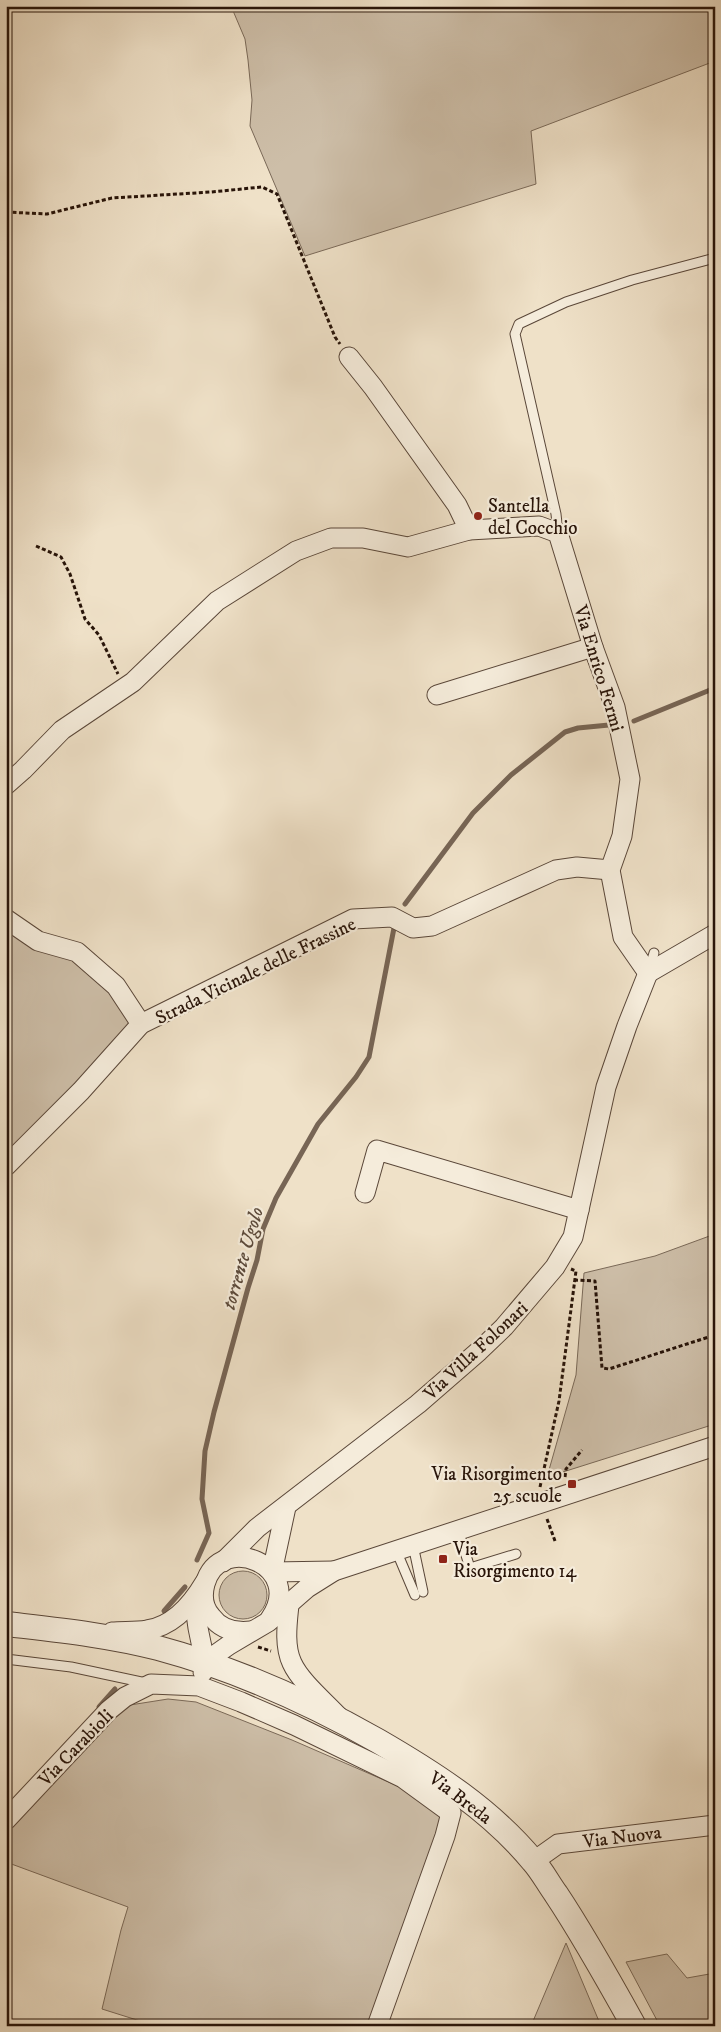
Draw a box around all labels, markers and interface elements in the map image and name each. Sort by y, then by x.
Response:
place label: Santella del Cocchio [488,495,577,540]
marker: Santella del Cocchio [472,510,484,522]
street label: Via Enrico Fermi [568,601,629,735]
street label: Strada Vicinale delle Frassine [152,913,360,1030]
water label: torrente Ugolo [217,1204,270,1312]
street label: Via Villa Folonari [418,1297,533,1406]
place label: Via Risorgimento 25 scuole [431,1463,562,1508]
marker: Via Risorgimento 25 scuole [566,1478,578,1490]
place label: Via Risorgimento 14 [452,1538,578,1583]
marker: Via Risorgimento 14 [437,1553,449,1565]
street label: Via Carabioli [33,1705,119,1792]
street label: Via Breda [423,1766,496,1829]
street label: Via Nuova [581,1821,663,1854]

